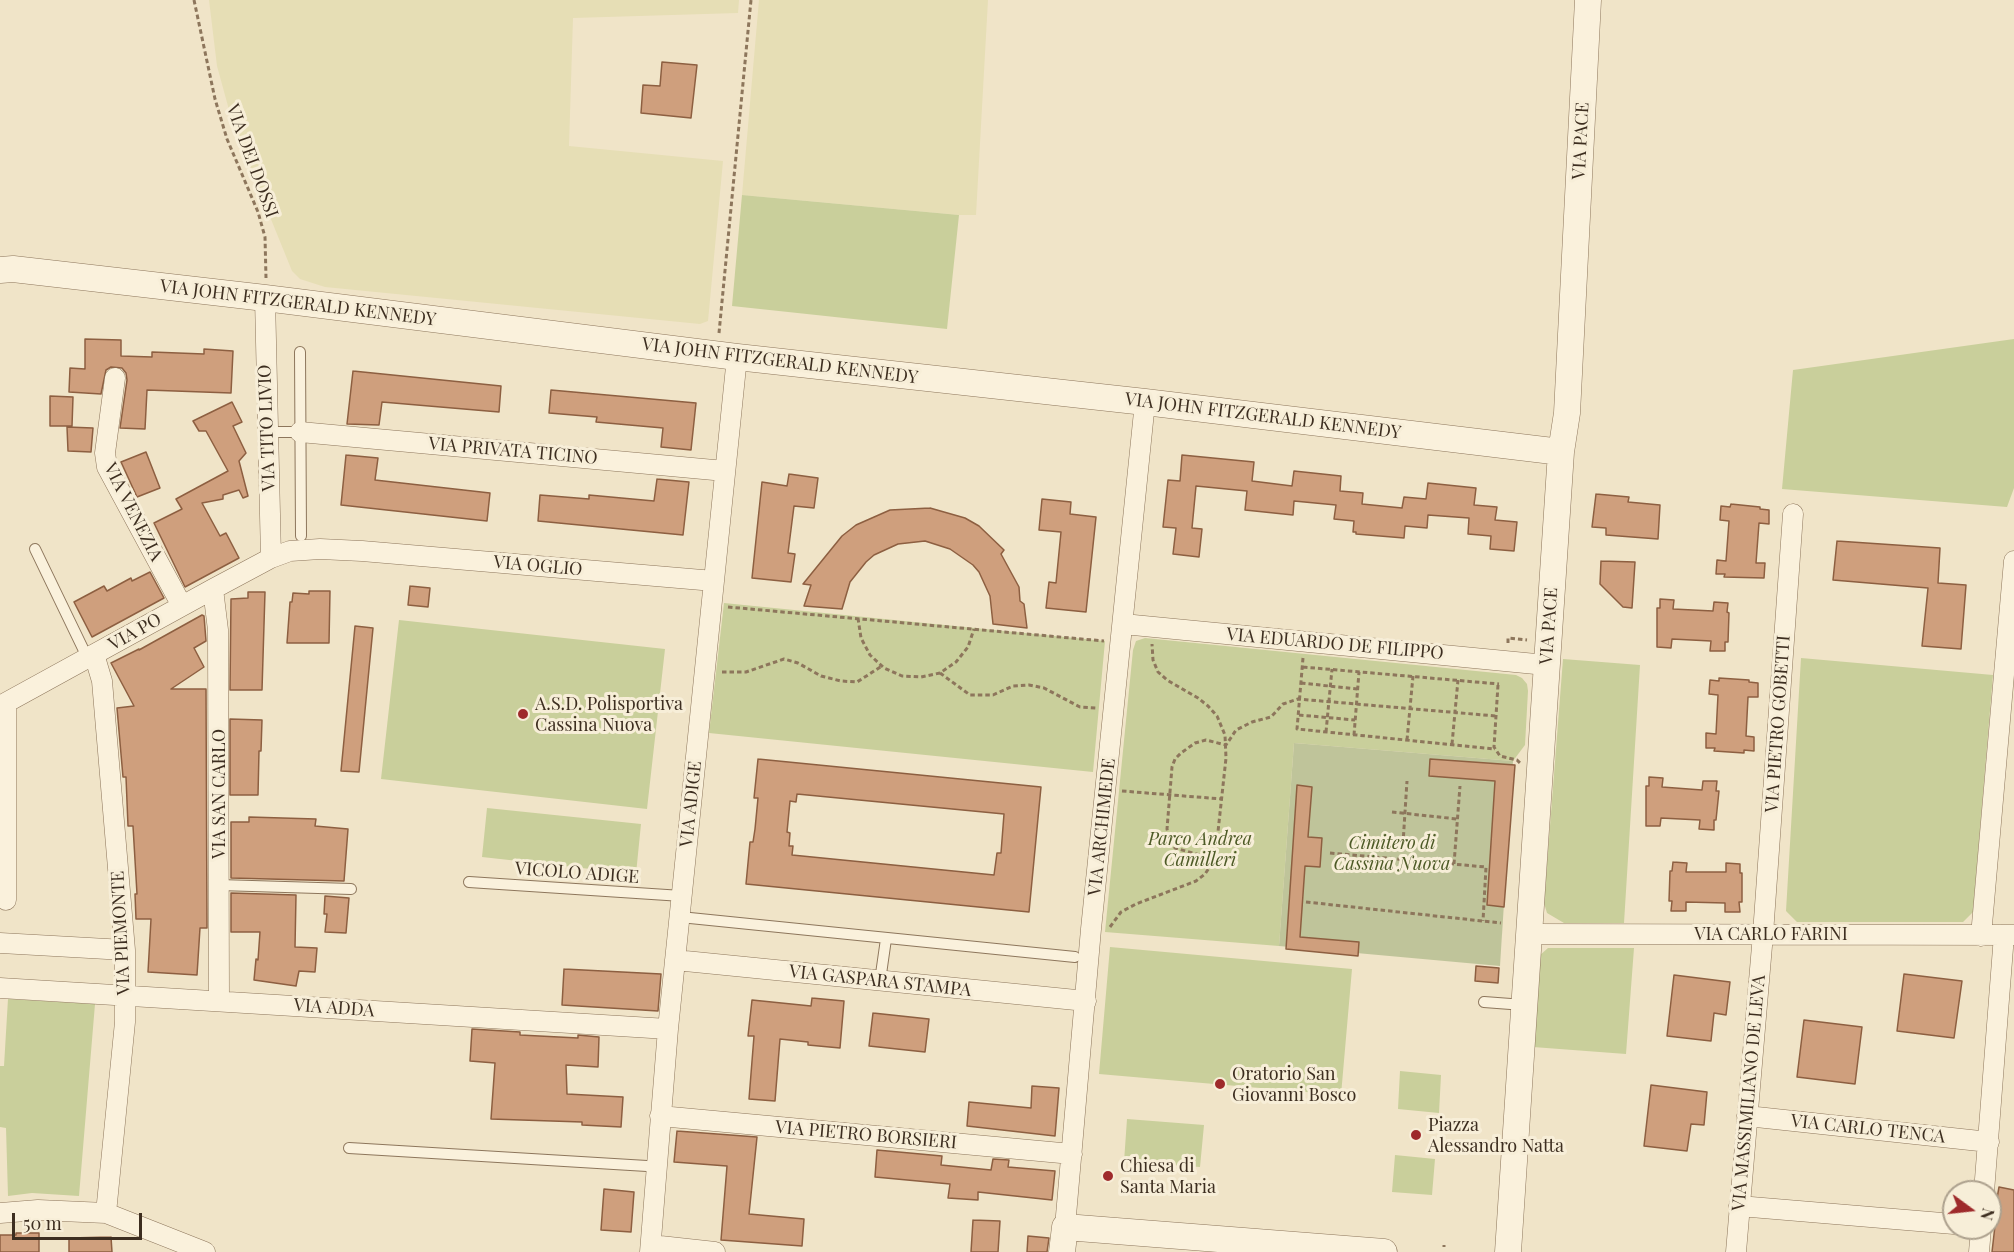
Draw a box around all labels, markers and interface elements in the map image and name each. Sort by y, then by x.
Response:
street label: VIA DEI DOSSI [221,101,283,221]
street label: VIA PACE [1568,102,1594,180]
street label: VIA JOHN FITZGERALD KENNEDY [159,275,437,331]
street label: VIA JOHN FITZGERALD KENNEDY [641,333,919,389]
street label: VIA TITO LIVIO [254,364,280,492]
street label: VIA JOHN FITZGERALD KENNEDY [1124,388,1402,444]
street label: VIA PRIVATA TICINO [427,433,599,469]
street label: VIA VENEZIA [99,459,167,565]
street label: VIA OGLIO [493,551,583,581]
street label: VIA PACE [1536,587,1562,665]
street label: VIA PO [105,609,165,655]
street label: VIA EDUARDO DE FILIPPO [1225,624,1445,664]
street label: VIA PIETRO GOBETTI [1761,635,1795,813]
place label: A.S.D. Polisportiva Cassina Nuova [535,693,683,736]
marker: A.S.D. Polisportiva Cassina Nuova [516,707,530,721]
street label: VIA SAN CARLO [208,729,230,859]
street label: VIA ARCHIMEDE [1084,757,1120,897]
street label: VIA ADIGE [676,760,706,848]
park label: Parco Andrea Camilleri [1148,828,1252,870]
park label: Cimitero di Cassina Nuova [1334,832,1450,874]
street label: VICOLO ADIGE [514,858,640,888]
street label: VIA PIEMONTE [107,870,135,996]
street label: VIA CARLO FARINI [1694,923,1848,945]
street label: VIA GASPARA STAMPA [788,961,972,1001]
street label: VIA MASSIMILIANO DE LEVA [1728,974,1770,1212]
street label: VIA ADDA [293,994,375,1022]
place label: Oratorio San Giovanni Bosco [1232,1063,1356,1106]
marker: Oratorio San Giovanni Bosco [1213,1077,1227,1091]
street label: VIA CARLO TENCA [1790,1110,1946,1148]
place label: Piazza Alessandro Natta [1428,1114,1564,1156]
street label: VIA PIETRO BORSIERI [774,1116,958,1154]
marker: Piazza Alessandro Natta [1409,1128,1423,1142]
place label: Chiesa di Santa Maria [1120,1155,1216,1198]
marker: Chiesa di Santa Maria [1101,1169,1115,1183]
north arrow [1942,1180,2002,1240]
scale bar [15,1201,146,1239]
text: N [1976,1206,2000,1223]
text: 50 m [23,1211,62,1235]

